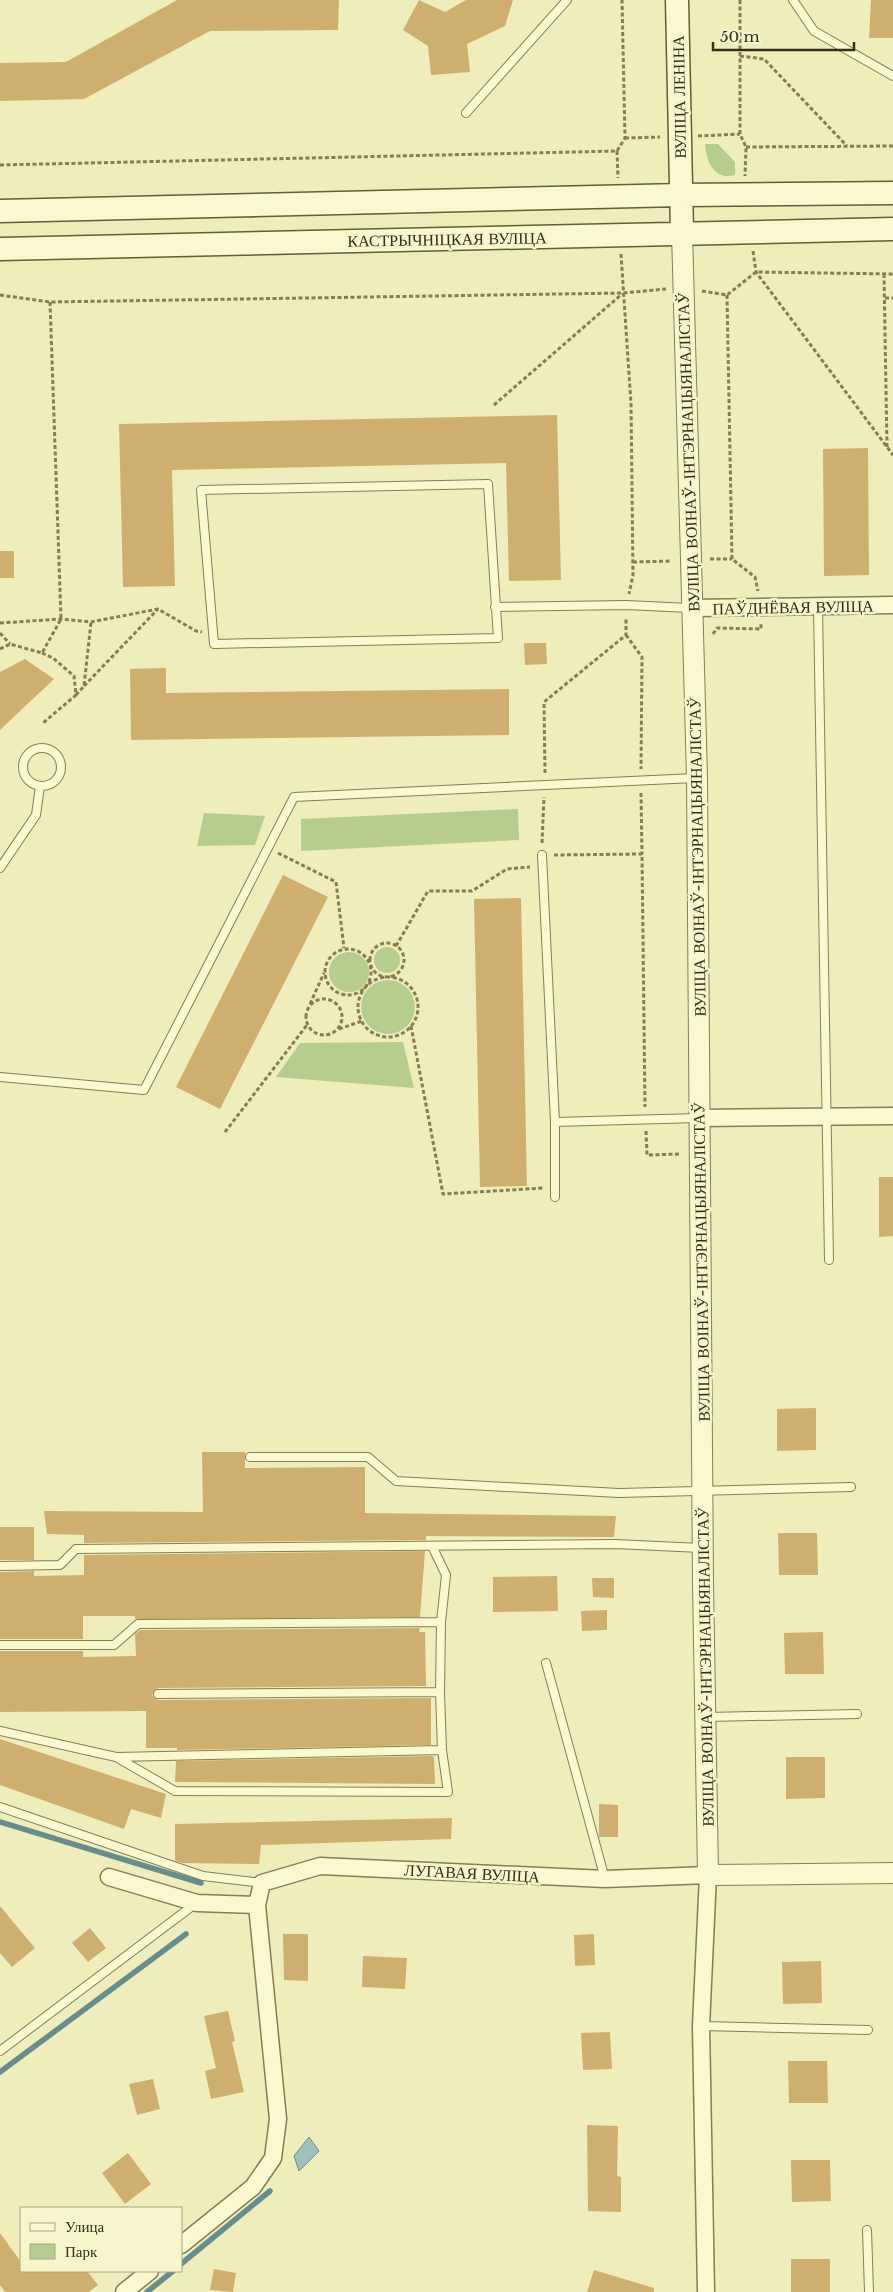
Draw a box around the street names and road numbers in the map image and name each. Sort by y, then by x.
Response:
street label: ВУЛІЦА ЛЕНІНА [668,35,690,159]
street label: КАСТРЫЧНІЦКАЯ ВУЛІЦА [347,227,547,251]
street label: ВУЛІЦА ВОІНАЎ-ІНТЭРНАЦЫЯНАЛІСТАЎ [672,291,704,612]
street label: ПАЎДНЁВАЯ ВУЛІЦА [712,596,874,618]
street label: ВУЛІЦА ВОІНАЎ-ІНТЭРНАЦЫЯНАЛІСТАЎ [684,696,710,1017]
street label: ВУЛІЦА ВОІНАЎ-ІНТЭРНАЦЫЯНАЛІСТАЎ [688,1101,714,1422]
street label: ВУЛІЦА ВОІНАЎ-ІНТЭРНАЦЫЯНАЛІСТАЎ [692,1506,718,1827]
street label: ЛУГАВАЯ ВУЛІЦА [404,1859,541,1887]

